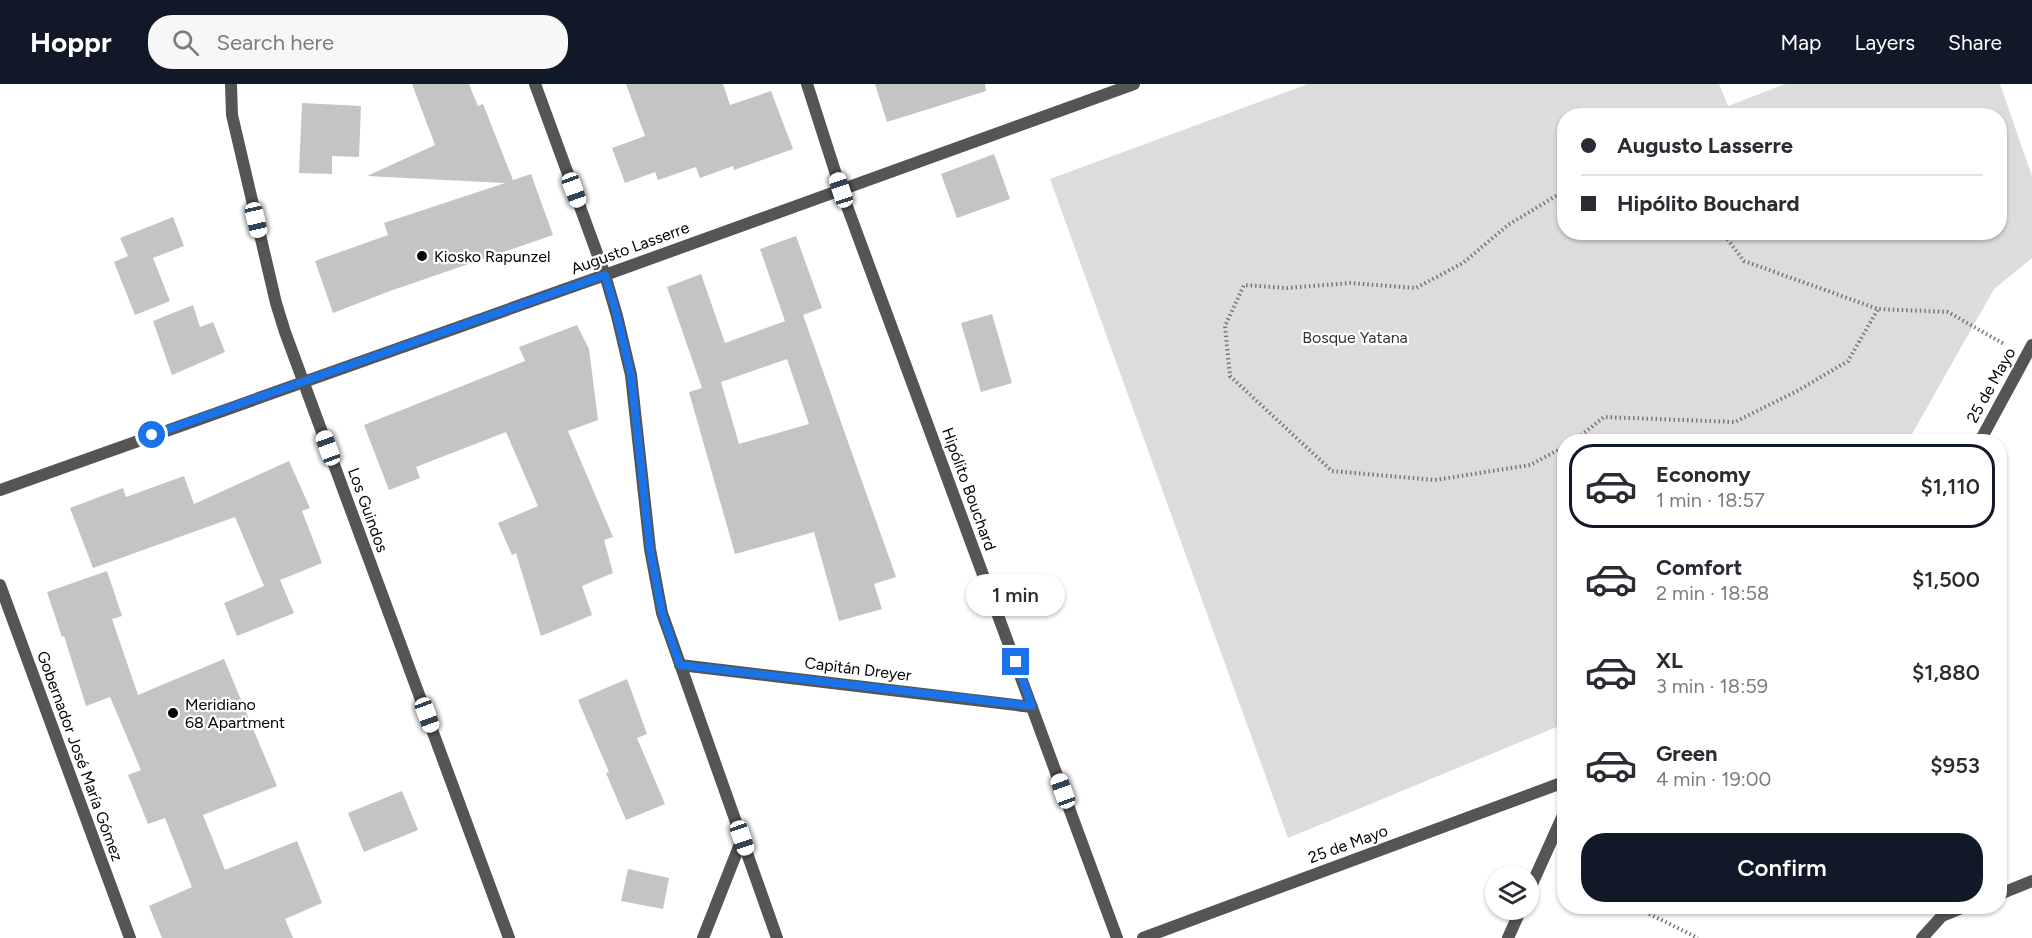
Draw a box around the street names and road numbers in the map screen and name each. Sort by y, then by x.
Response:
street label: Augusto Lasserre [568,218,692,278]
street label: 25 de Mayo [1963,344,2019,426]
street label: Hipólito Bouchard [938,425,1000,553]
street label: Los Guindos [344,465,392,555]
street label: Gobernador José María Gómez [33,648,127,864]
street label: Capitán Dreyer [804,653,913,685]
street label: 25 de Mayo [1306,821,1390,867]

